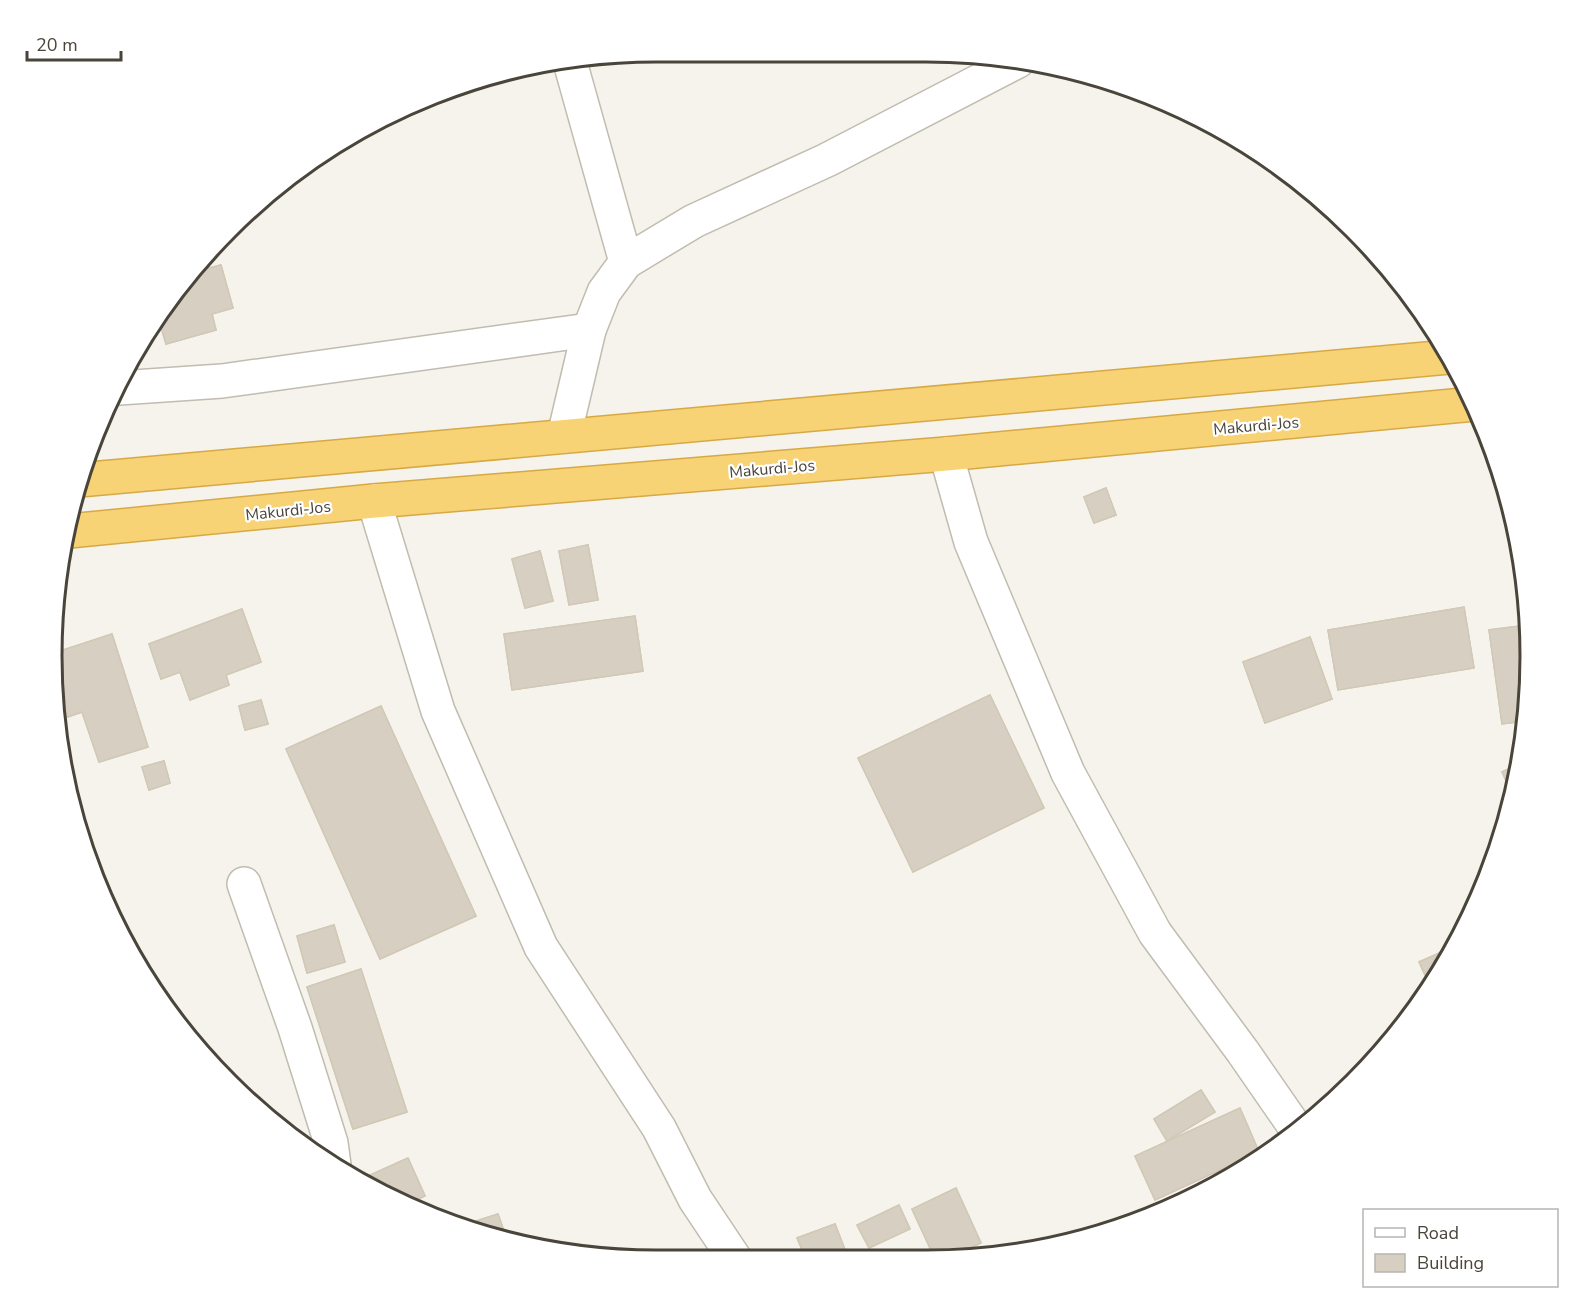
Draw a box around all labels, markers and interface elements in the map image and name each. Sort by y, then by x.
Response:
scale bar [27,24,122,62]
text: 20 m [36,33,78,57]
street label: Makurdi-Jos [1212,411,1300,441]
street label: Makurdi-Jos [728,454,816,484]
street label: Makurdi-Jos [244,496,332,526]
legend [1363,1209,1558,1287]
text: Road [1417,1221,1459,1245]
text: Building [1417,1251,1484,1275]

